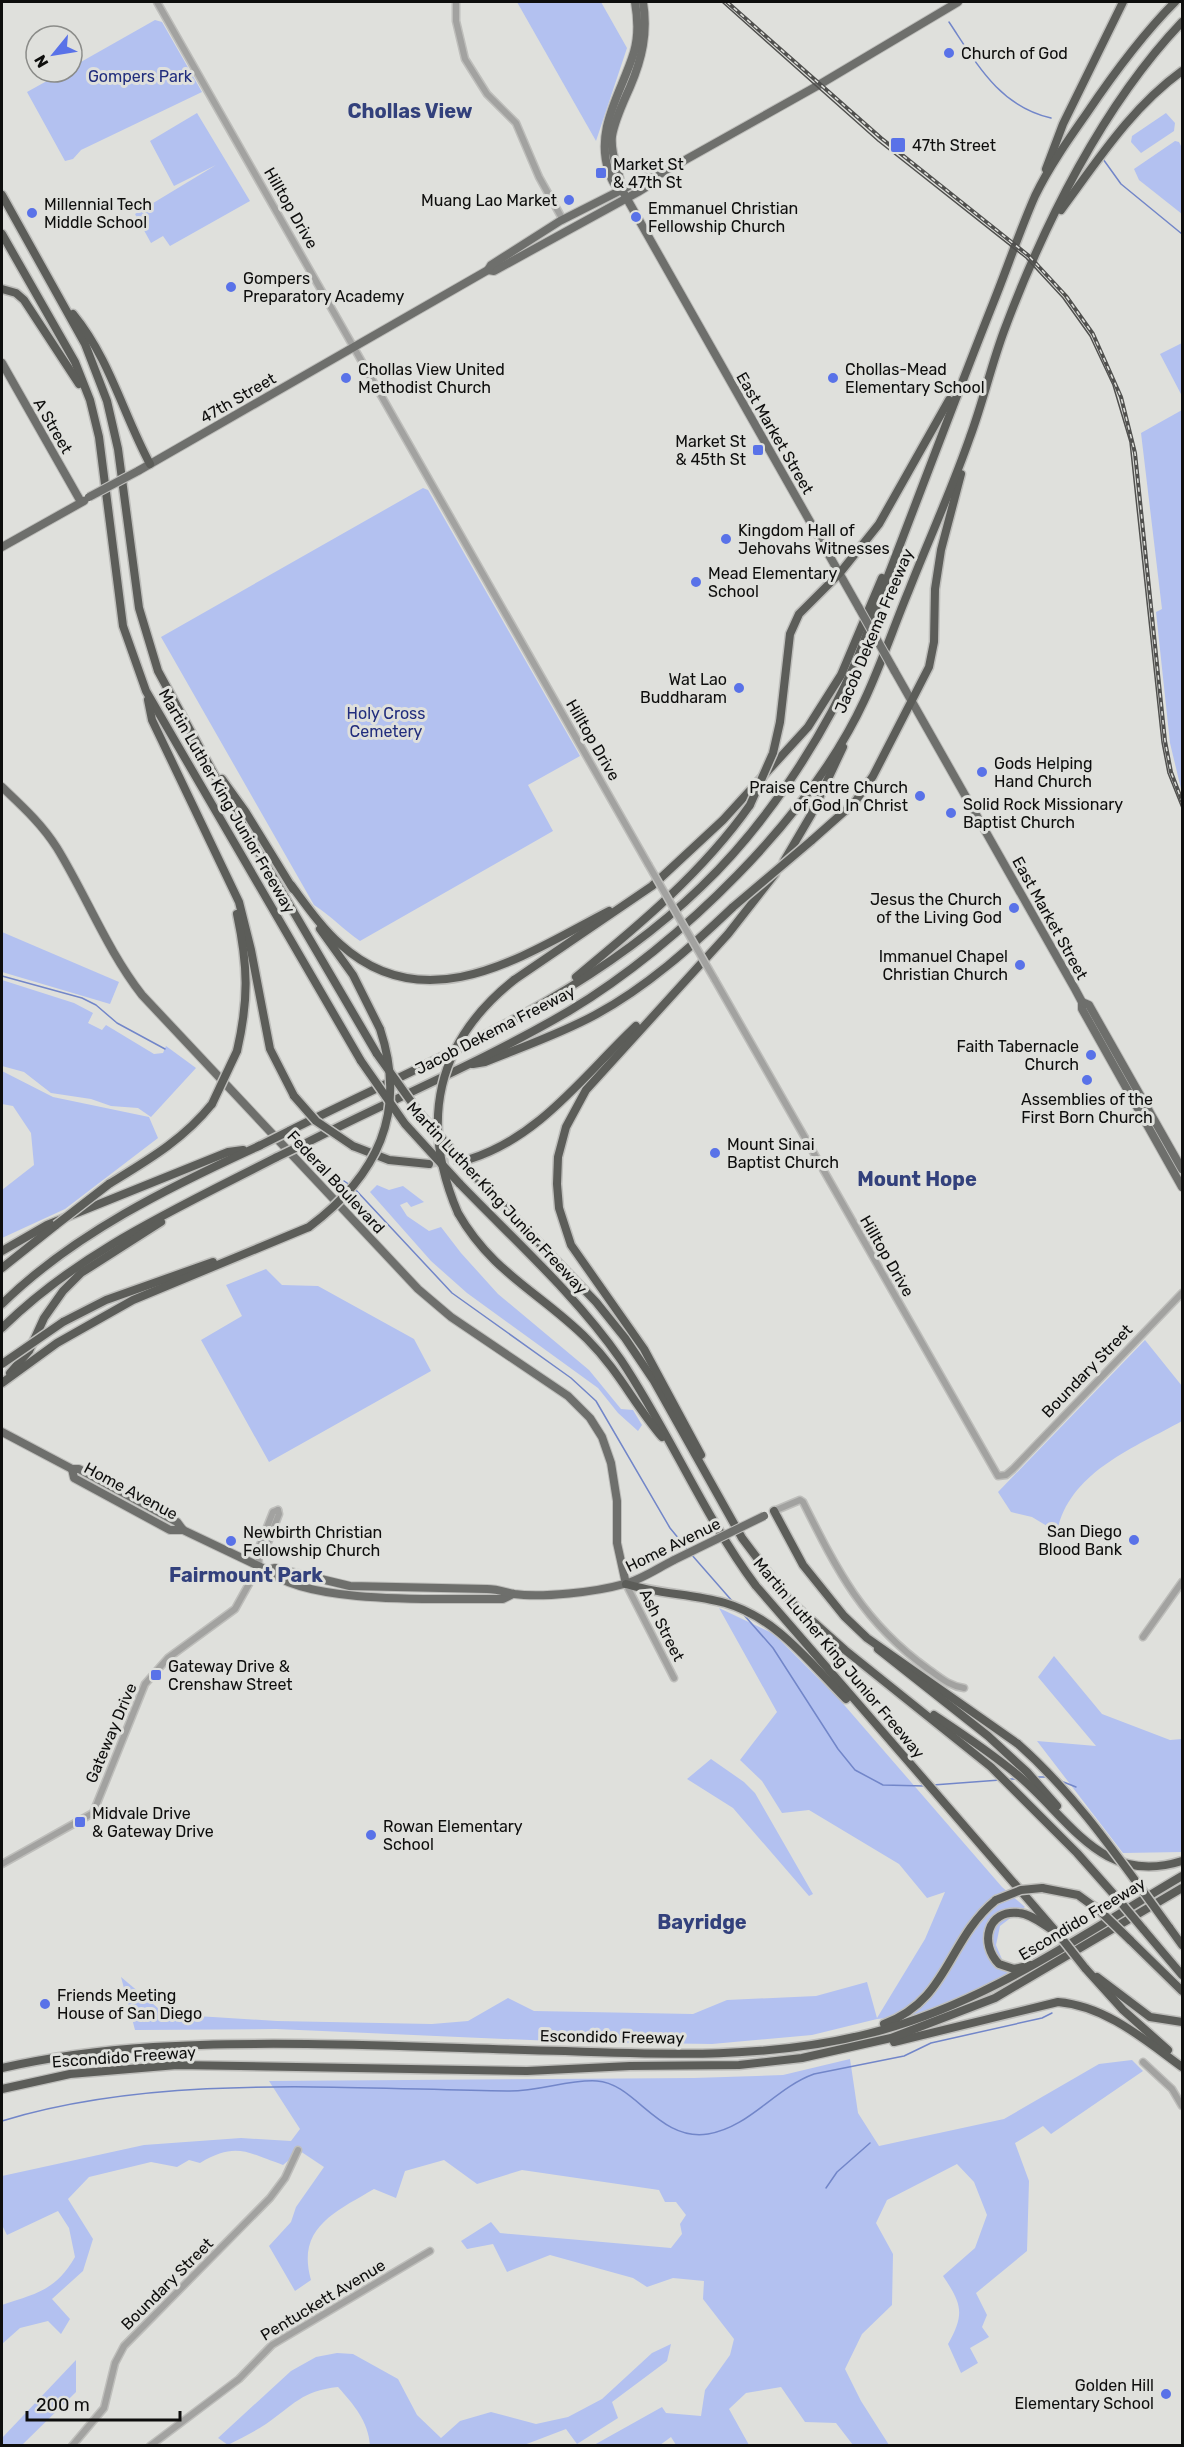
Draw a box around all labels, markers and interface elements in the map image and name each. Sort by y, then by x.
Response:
north arrow [24,24,84,84]
place label: Church of God [961,44,1068,63]
marker: Church of God [942,46,956,60]
text: N [30,52,53,71]
park label: Gompers Park [88,67,193,86]
district label: Chollas View [348,99,473,123]
marker: 47th Street [889,136,907,154]
place label: 47th Street [912,136,996,155]
place label: Market St & 47th St [613,155,684,192]
street label: Hilltop Drive [260,164,322,252]
marker: Market St & 47th St [594,166,608,180]
place label: Muang Lao Market [421,191,557,210]
marker: Muang Lao Market [562,193,576,207]
place label: Millennial Tech Middle School [44,195,152,232]
place label: Emmanuel Christian Fellowship Church [648,199,798,236]
marker: Millennial Tech Middle School [25,206,39,220]
marker: Emmanuel Christian Fellowship Church [629,210,643,224]
place label: Gompers Preparatory Academy [243,269,404,306]
marker: Gompers Preparatory Academy [224,280,238,294]
place label: Chollas View United Methodist Church [358,360,505,397]
place label: Chollas-Mead Elementary School [845,360,985,397]
street label: 47th Street [197,369,279,427]
street label: East Market Street [732,369,818,497]
marker: Chollas View United Methodist Church [339,371,353,385]
marker: Chollas-Mead Elementary School [826,371,840,385]
street label: A Street [30,395,76,457]
place label: Market St & 45th St [675,432,746,469]
marker: Market St & 45th St [751,443,765,457]
place label: Kingdom Hall of Jehovahs Witnesses [738,521,890,558]
marker: Kingdom Hall of Jehovahs Witnesses [719,532,733,546]
street label: Jacob Dekema Freeway [831,546,917,716]
place label: Mead Elementary School [708,564,837,601]
marker: Mead Elementary School [689,575,703,589]
place label: Wat Lao Buddharam [640,670,727,707]
marker: Wat Lao Buddharam [732,681,746,695]
street label: Martin Luther King Junior Freeway [155,685,299,917]
street label: Hilltop Drive [562,696,624,784]
park label: Holy Cross Cemetery [347,704,425,741]
place label: Gods Helping Hand Church [994,754,1093,791]
marker: Gods Helping Hand Church [975,765,989,779]
place label: Praise Centre Church of God In Christ [749,778,908,815]
marker: Praise Centre Church of God In Christ [913,789,927,803]
place label: Solid Rock Missionary Baptist Church [963,795,1123,832]
marker: Solid Rock Missionary Baptist Church [944,806,958,820]
street label: East Market Street [1008,853,1092,983]
place label: Jesus the Church of the Living God [870,890,1002,927]
marker: Jesus the Church of the Living God [1007,901,1021,915]
place label: Immanuel Chapel Christian Church [879,947,1008,984]
marker: Immanuel Chapel Christian Church [1013,958,1027,972]
street label: Jacob Dekema Freeway [412,981,578,1079]
place label: Faith Tabernacle Church [957,1037,1079,1074]
marker: Faith Tabernacle Church [1084,1048,1098,1062]
marker: Assemblies of the First Born Church [1080,1073,1094,1087]
place label: Assemblies of the First Born Church [1021,1090,1153,1127]
street label: Martin Luther King Junior Freeway [403,1098,591,1298]
street label: Federal Boulevard [283,1126,389,1238]
place label: Mount Sinai Baptist Church [727,1135,839,1172]
marker: Mount Sinai Baptist Church [708,1146,722,1160]
district label: Mount Hope [857,1167,977,1191]
street label: Hilltop Drive [856,1212,918,1300]
street label: Boundary Street [1038,1320,1136,1422]
street label: Home Avenue [81,1458,181,1524]
street label: Home Avenue [622,1514,724,1576]
place label: San Diego Blood Bank [1038,1522,1123,1559]
place label: Newbirth Christian Fellowship Church [243,1523,382,1560]
marker: San Diego Blood Bank [1127,1533,1141,1547]
marker: Newbirth Christian Fellowship Church [224,1534,238,1548]
street label: Martin Luther King Junior Freeway [749,1554,929,1762]
district label: Fairmount Park [169,1563,323,1587]
street label: Ash Street [636,1586,688,1664]
place label: Gateway Drive & Crenshaw Street [168,1657,293,1694]
marker: Gateway Drive & Crenshaw Street [149,1668,163,1682]
street label: Gateway Drive [81,1680,141,1786]
place label: Midvale Drive & Gateway Drive [92,1804,214,1841]
marker: Midvale Drive & Gateway Drive [73,1815,87,1829]
place label: Rowan Elementary School [383,1817,523,1854]
marker: Rowan Elementary School [364,1828,378,1842]
street label: Escondido Freeway [1015,1874,1149,1964]
district label: Bayridge [657,1910,747,1934]
place label: Friends Meeting House of San Diego [57,1986,202,2023]
marker: Friends Meeting House of San Diego [38,1997,52,2011]
street label: Escondido Freeway [540,2026,685,2048]
street label: Escondido Freeway [51,2042,197,2072]
street label: Boundary Street [117,2234,217,2334]
street label: Pentuckett Avenue [257,2255,389,2345]
place label: Golden Hill Elementary School [1014,2376,1154,2413]
scale bar [27,2384,180,2422]
marker: Golden Hill Elementary School [1159,2387,1173,2401]
text: 200 m [36,2394,90,2416]

